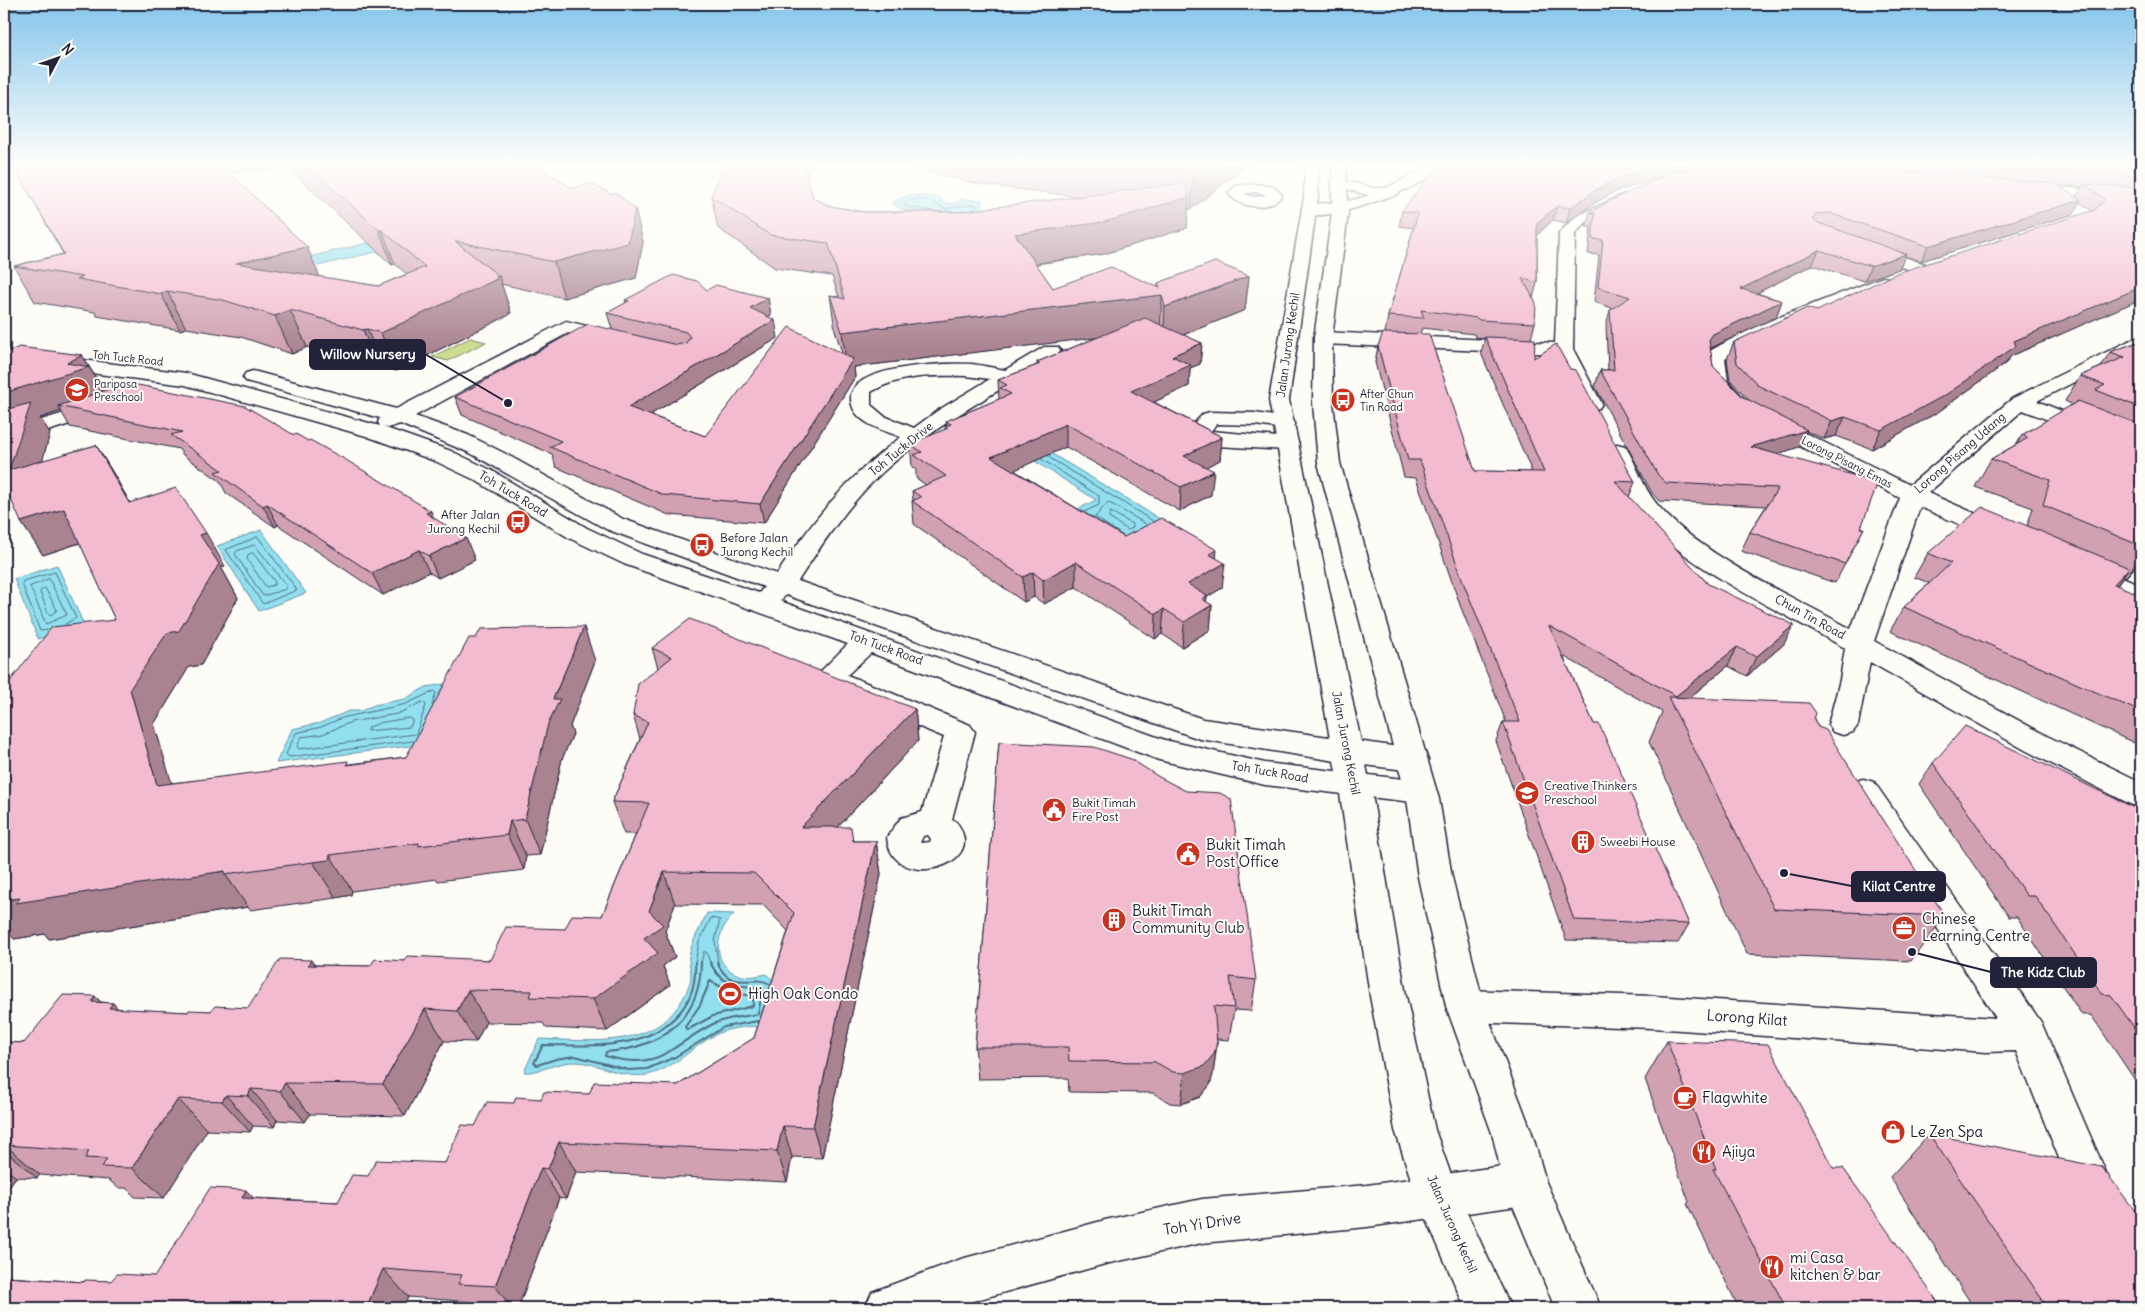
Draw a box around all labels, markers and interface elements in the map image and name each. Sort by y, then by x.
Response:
north arrow [32,32,82,82]
text: N [58,40,78,59]
street label: Jalan Jurong Kechil [1273,292,1302,398]
callout: Willow Nursery [310,340,425,369]
text: Willow Nursery [320,345,416,363]
street label: Toh Tuck Road [92,347,165,369]
school or university icon: Pariposa Preschool [64,377,90,403]
place label: Pariposa Preschool [94,377,142,404]
bus stop icon: After Chun Tin Road [1330,387,1356,413]
place label: After Chun Tin Road [1360,387,1414,414]
street label: Lorong Pisang Udang [1911,409,2008,496]
street label: Toh Tuck Drive [866,418,936,479]
street label: Lorong Pisang Emas [1799,433,1895,491]
street label: Toh Tuck Road [476,467,550,520]
place label: After Jalan Jurong Kechil [427,507,500,536]
bus stop icon: After Jalan Jurong Kechil [505,509,531,535]
place label: Before Jalan Jurong Kechil [720,530,793,559]
bus stop icon: Before Jalan Jurong Kechil [689,532,715,558]
street label: Chun Tin Road [1772,591,1848,642]
street label: Toh Tuck Road [847,627,925,668]
street label: Jalan Jurong Kechil [1329,690,1364,796]
street label: Toh Tuck Road [1231,757,1310,786]
place label: Creative Thinkers Preschool [1544,778,1637,807]
school or university icon: Creative Thinkers Preschool [1514,780,1540,806]
place label: Bukit Timah Fire Post [1072,795,1136,824]
public building icon: Bukit Timah Fire Post [1041,797,1067,823]
building icon: Sweebi House [1570,829,1596,855]
place label: Sweebi House [1600,834,1675,849]
place label: Bukit Timah Post Office [1206,835,1286,871]
public building icon: Bukit Timah Post Office [1175,841,1201,867]
callout: Kilat Centre [1852,872,1945,901]
text: Kilat Centre [1863,877,1936,895]
place label: Bukit Timah Community Club [1132,901,1245,937]
building icon: Bukit Timah Community Club [1101,907,1127,933]
place label: Chinese Learning Centre [1922,909,2030,945]
office icon: Chinese Learning Centre [1891,915,1917,941]
callout: The Kidz Club [1991,958,2096,987]
text: The Kidz Club [2001,963,2086,981]
sports icon: High Oak Condo [717,981,743,1007]
place label: High Oak Condo [748,984,858,1003]
street label: Lorong Kilat [1706,1005,1788,1030]
cafe icon: Flagwhite [1672,1085,1698,1111]
place label: Flagwhite [1702,1088,1768,1107]
shop icon: Le Zen Spa [1880,1119,1906,1145]
place label: Le Zen Spa [1910,1122,1984,1141]
restaurant icon: Ajiya [1691,1139,1717,1165]
place label: Ajiya [1722,1142,1756,1161]
street label: Jalan Jurong Kechil [1424,1173,1481,1275]
street label: Toh Yi Drive [1162,1208,1242,1239]
place label: mi Casa kitchen & bar [1790,1248,1881,1284]
restaurant icon: mi Casa kitchen & bar [1759,1254,1785,1280]

